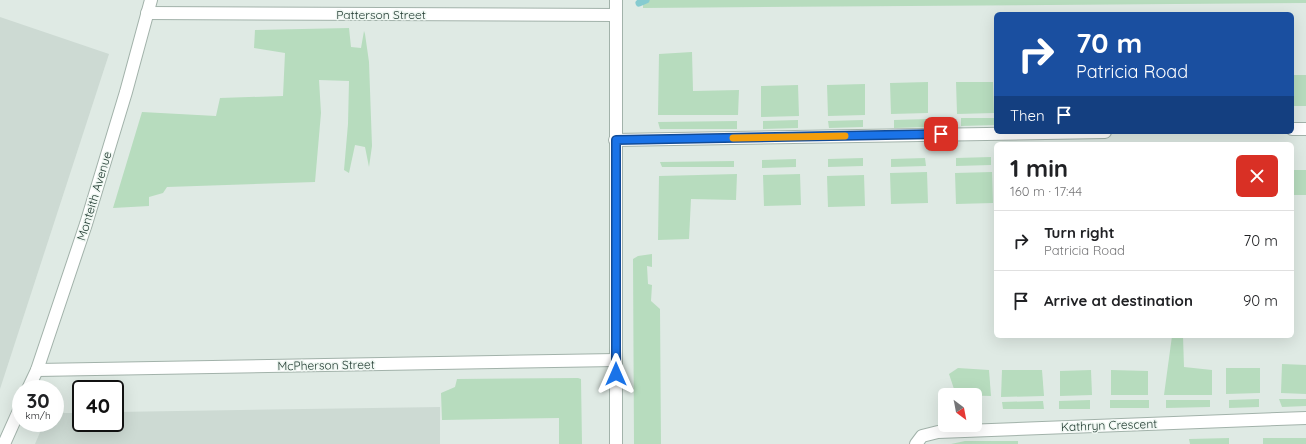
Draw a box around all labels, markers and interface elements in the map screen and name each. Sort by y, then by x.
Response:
street label: Patterson Street [336,7,426,22]
text: 70 m [1076,25,1142,60]
icon: right [1010,28,1062,80]
text: Patricia Road [1076,60,1188,83]
icon: arrive [1053,104,1075,126]
text: Then [1010,106,1045,125]
pin [924,117,958,151]
icon: arrive [930,123,952,145]
street label: Monteith Avenue [73,149,115,243]
text: 1 min [1010,153,1068,183]
button: close [1236,155,1278,197]
text: 160 m · 17:44 [1010,183,1082,199]
text: Turn right [1044,223,1115,242]
icon: right [1010,230,1032,252]
text: 70 m [1244,231,1278,250]
text: Patricia Road [1044,242,1125,258]
icon: arrive [1010,290,1032,312]
text: Arrive at destination [1044,291,1193,310]
text: 90 m [1243,291,1278,310]
position arrow [595,353,637,395]
street label: McPherson Street [277,357,375,373]
speed limit sign: 40 [72,380,124,432]
text: 30 [26,388,50,413]
north arrow [938,388,982,432]
map controls [938,388,982,432]
text: km/h [25,409,51,422]
street label: Kathryn Crescent [1061,416,1157,434]

